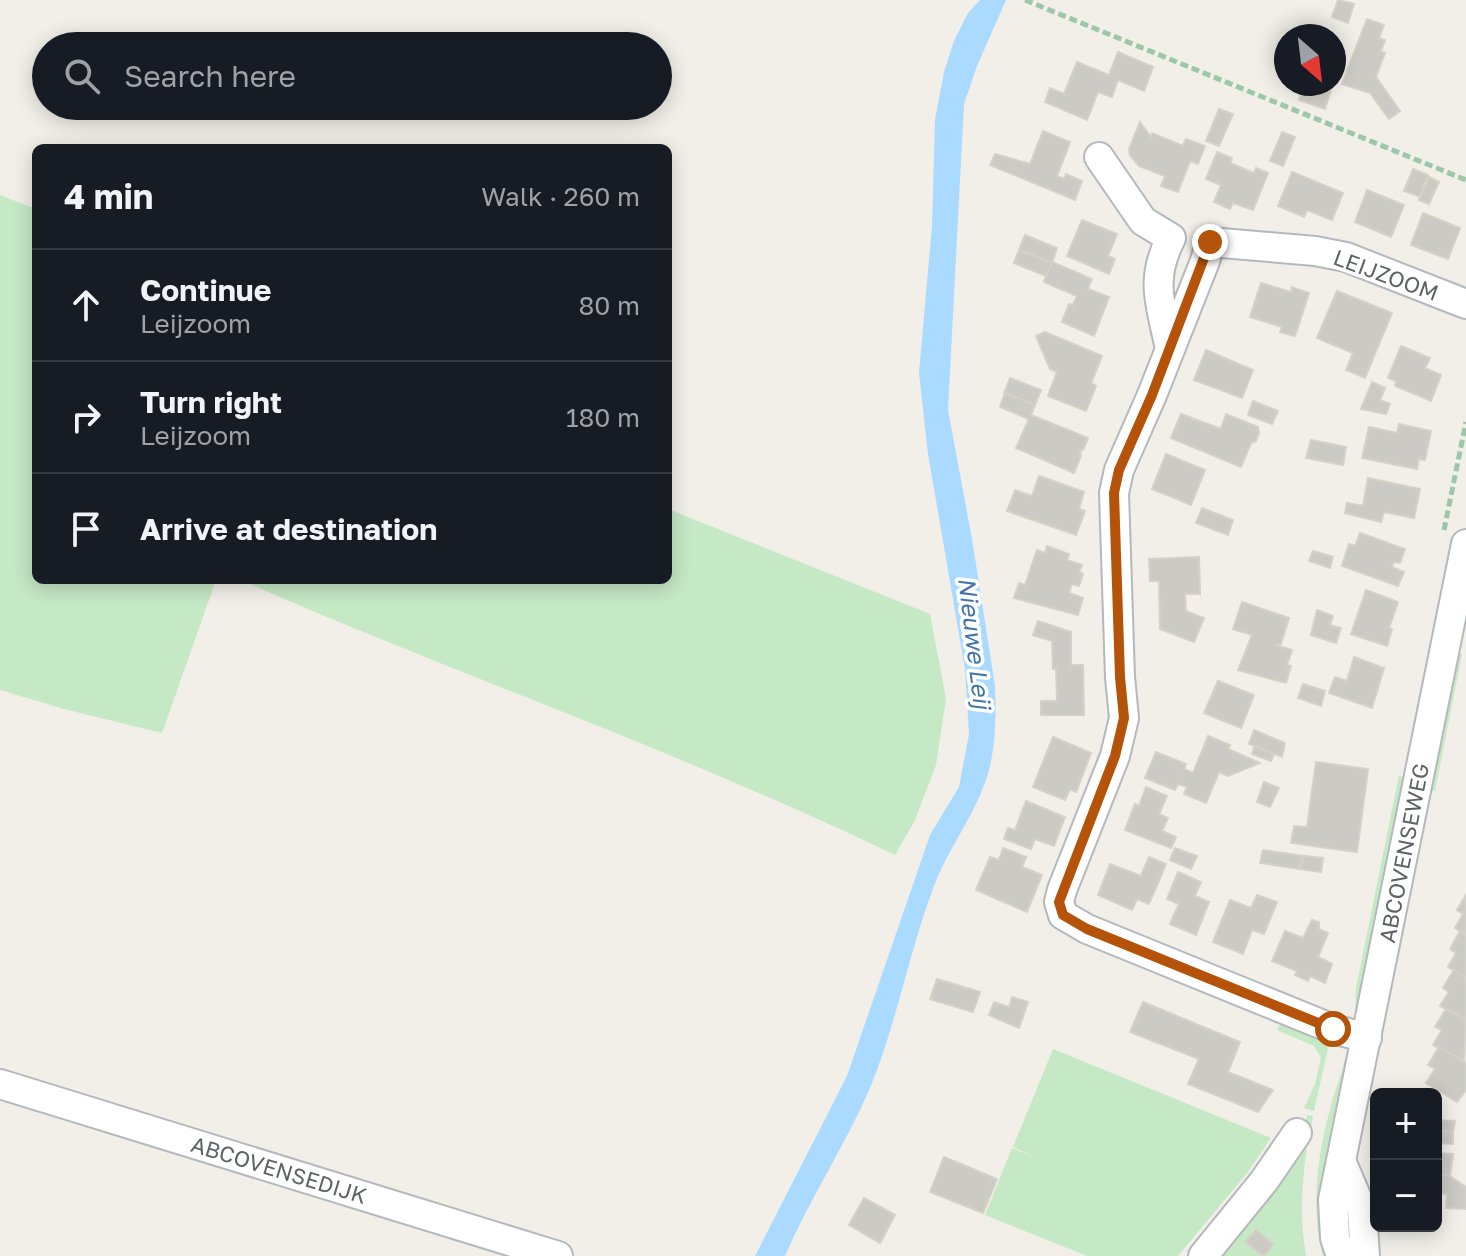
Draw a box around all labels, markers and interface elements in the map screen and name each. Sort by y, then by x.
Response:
north arrow [1274,24,1346,96]
search box [32,32,672,120]
icon: search [60,54,104,98]
text: Search here [124,58,296,94]
text: 4 min [64,176,153,216]
text: Walk · 260 m [481,181,640,212]
route end [1192,224,1228,260]
street label: LEIJZOOM [1330,243,1442,306]
text: Continue [140,272,271,308]
icon: ahead [64,283,108,327]
text: 80 m [579,290,640,321]
text: Leijzoom [140,308,251,339]
text: Turn right [140,384,282,420]
icon: right [64,395,108,439]
text: 180 m [566,402,640,433]
text: Leijzoom [140,420,251,451]
icon: arrive [64,507,108,551]
text: Arrive at destination [140,511,437,547]
water label: Nieuwe Leij [952,575,998,713]
street label: ABCOVENSEWEG [1373,761,1434,945]
route start [1315,1011,1351,1047]
map controls [1370,1088,1442,1232]
button: + [1370,1088,1442,1160]
street label: ABCOVENSEDIJK [188,1130,370,1209]
button: − [1370,1160,1442,1232]

